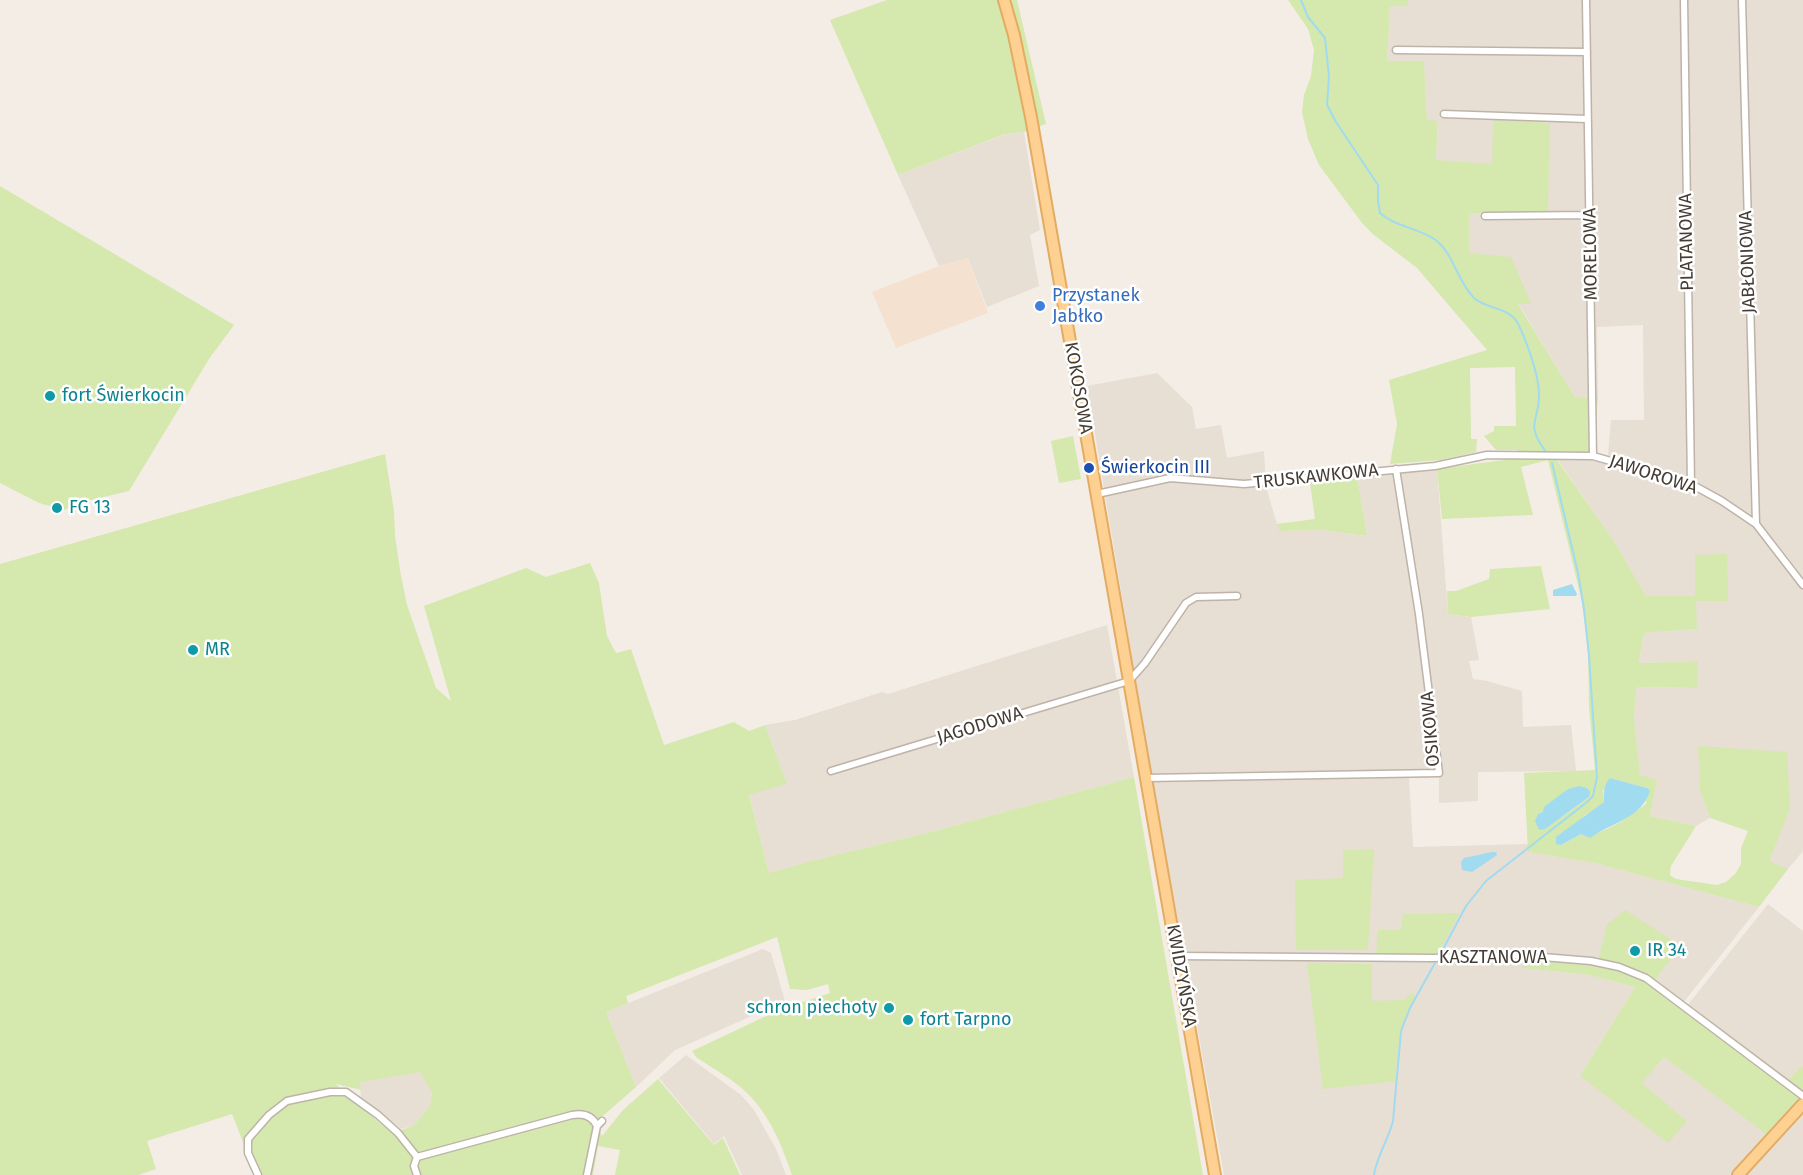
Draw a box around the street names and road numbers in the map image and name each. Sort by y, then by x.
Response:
street label: PLATANOWA [1675,193,1699,291]
street label: MORELOWA [1579,208,1603,300]
street label: JABŁONIOWA [1735,210,1761,314]
street label: KOKOSOWA [1059,340,1097,436]
street label: JAWOROWA [1606,451,1700,499]
street label: TRUSKAWKOWA [1252,460,1380,494]
street label: OSIKOWA [1417,690,1445,768]
street label: JAGODOWA [934,703,1026,749]
street label: KWIDZYŃSKA [1161,923,1201,1029]
street label: KASZTANOWA [1439,947,1547,969]

